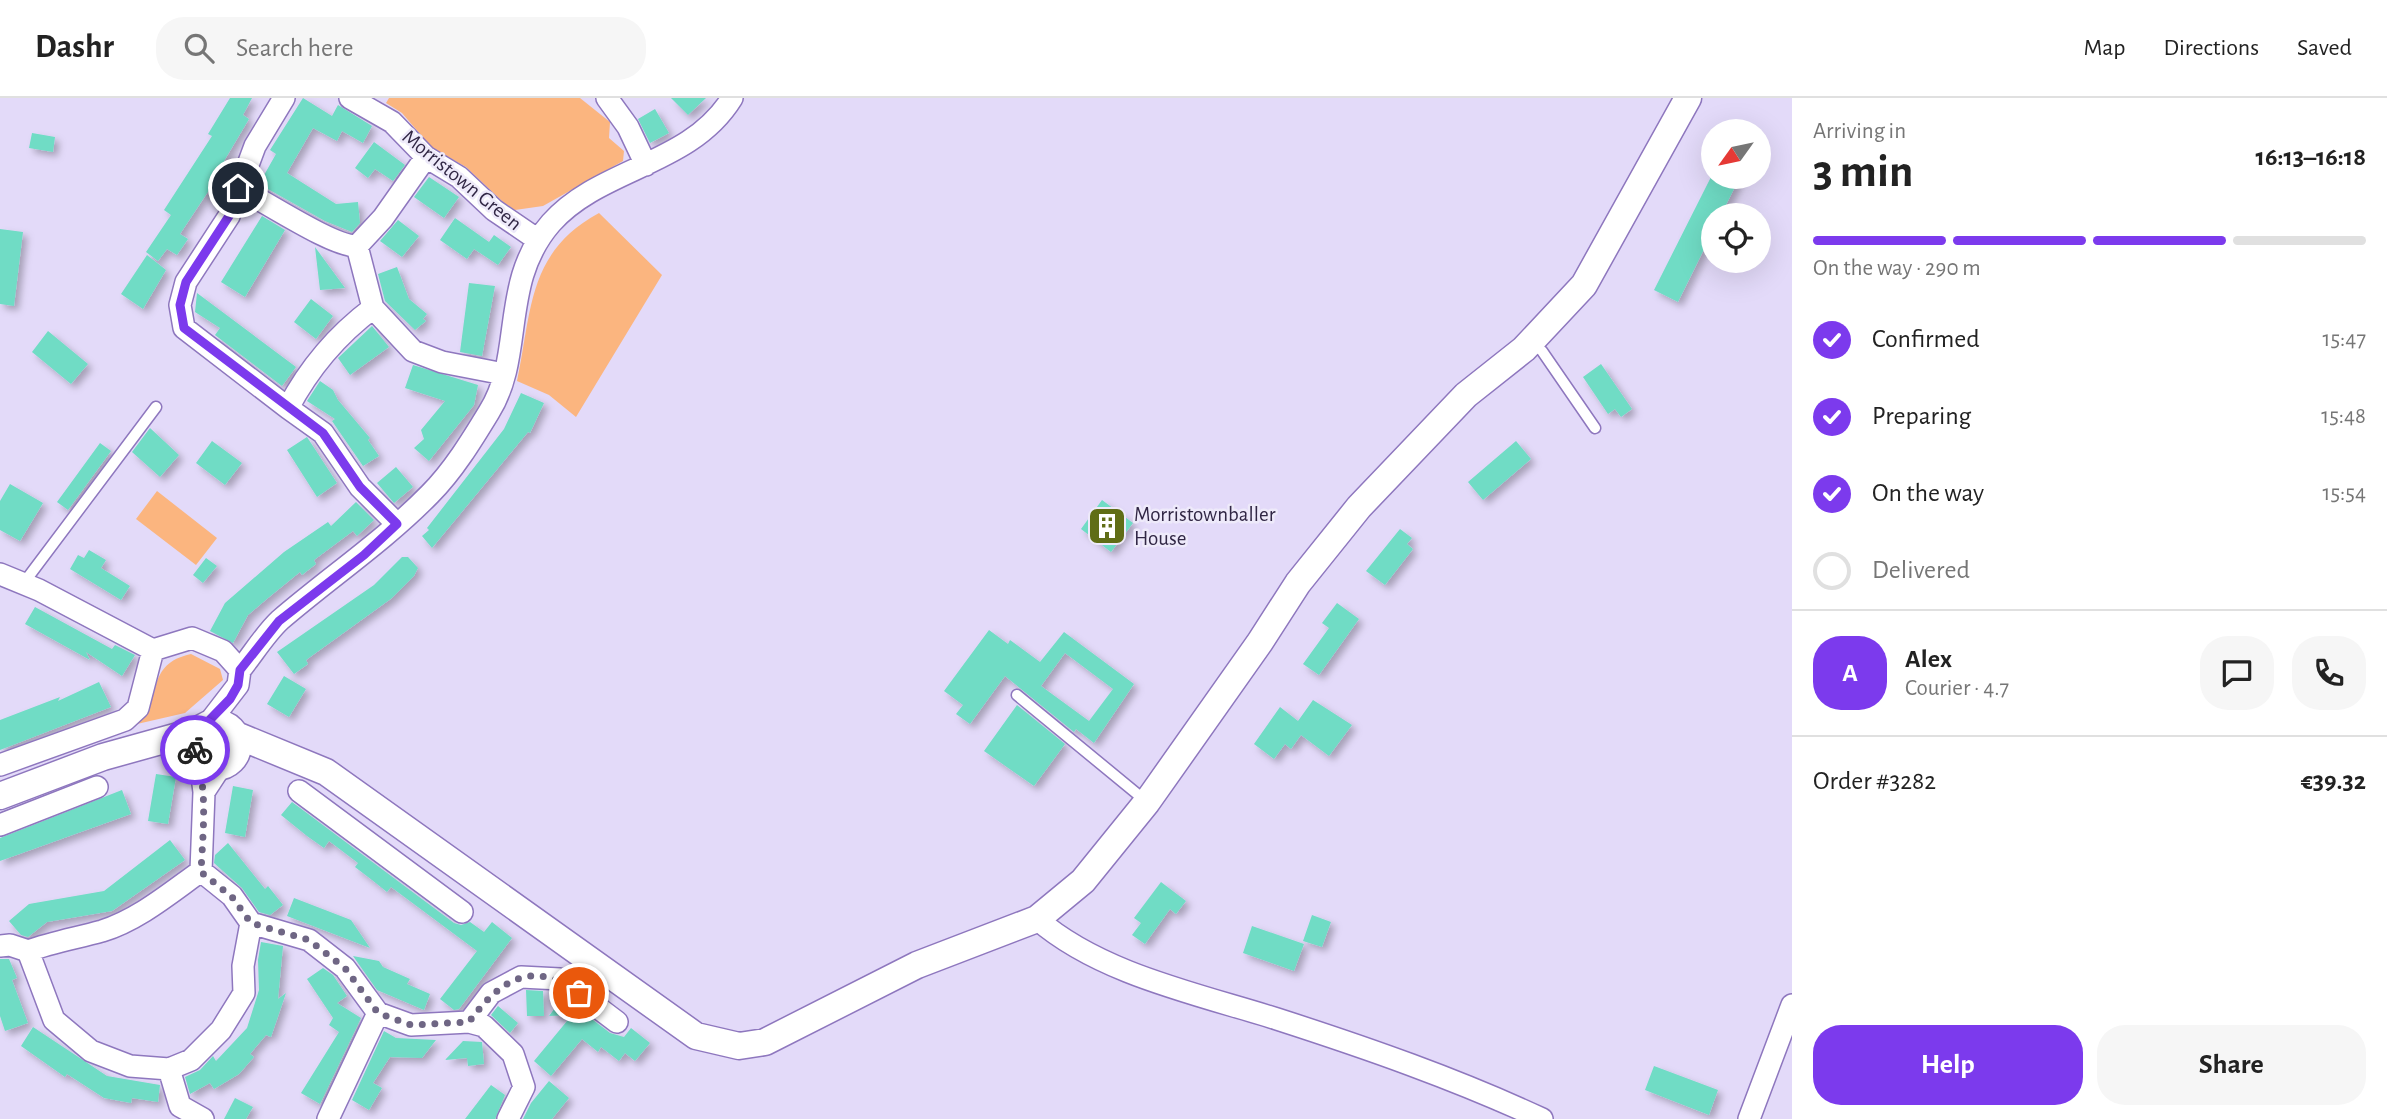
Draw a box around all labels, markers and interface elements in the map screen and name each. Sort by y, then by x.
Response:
search box [156,17,646,80]
icon: search [180,29,218,67]
text: Dashr [35,31,114,64]
text: Search here [236,35,353,61]
text: Map [2083,36,2125,60]
text: Directions [2163,36,2259,60]
text: Saved [2297,36,2352,60]
north arrow [1701,119,1771,189]
map controls [1701,119,1771,273]
text: Arriving in [1813,120,1906,143]
street label: Morristown Green [398,126,526,234]
text: 16:13–16:18 [2256,144,2366,170]
text: 3 min [1813,149,1913,195]
pin [208,158,268,218]
icon: home [219,169,257,207]
button: locate [1701,203,1771,273]
text: On the way · 290 m [1813,257,1981,280]
icon: check [1813,321,1851,359]
text: Confirmed [1872,326,1980,352]
text: 15:47 [2323,328,2366,351]
icon: check [1813,398,1851,436]
text: Preparing [1872,403,1971,429]
text: 15:48 [2321,405,2366,428]
icon: check [1813,475,1851,513]
text: On the way [1872,480,1984,506]
text: 15:54 [2323,482,2366,505]
place label: Morristownballer House [1134,504,1276,549]
building icon: Morristownballer House [1086,505,1128,547]
text: Delivered [1872,557,1970,583]
button: chat [2200,636,2274,710]
button: phone [2292,636,2366,710]
text: Alex [1905,646,1952,672]
text: A [1842,660,1858,686]
text: Courier · 4.7 [1905,677,2009,700]
courier [160,715,230,785]
icon: bike [176,731,214,769]
text: Order #3282 [1813,768,1936,794]
text: €39.32 [2301,768,2366,794]
pin [549,963,609,1023]
icon: bag [560,974,598,1012]
button: Help [1813,1025,2083,1105]
button: Share [2097,1025,2366,1105]

